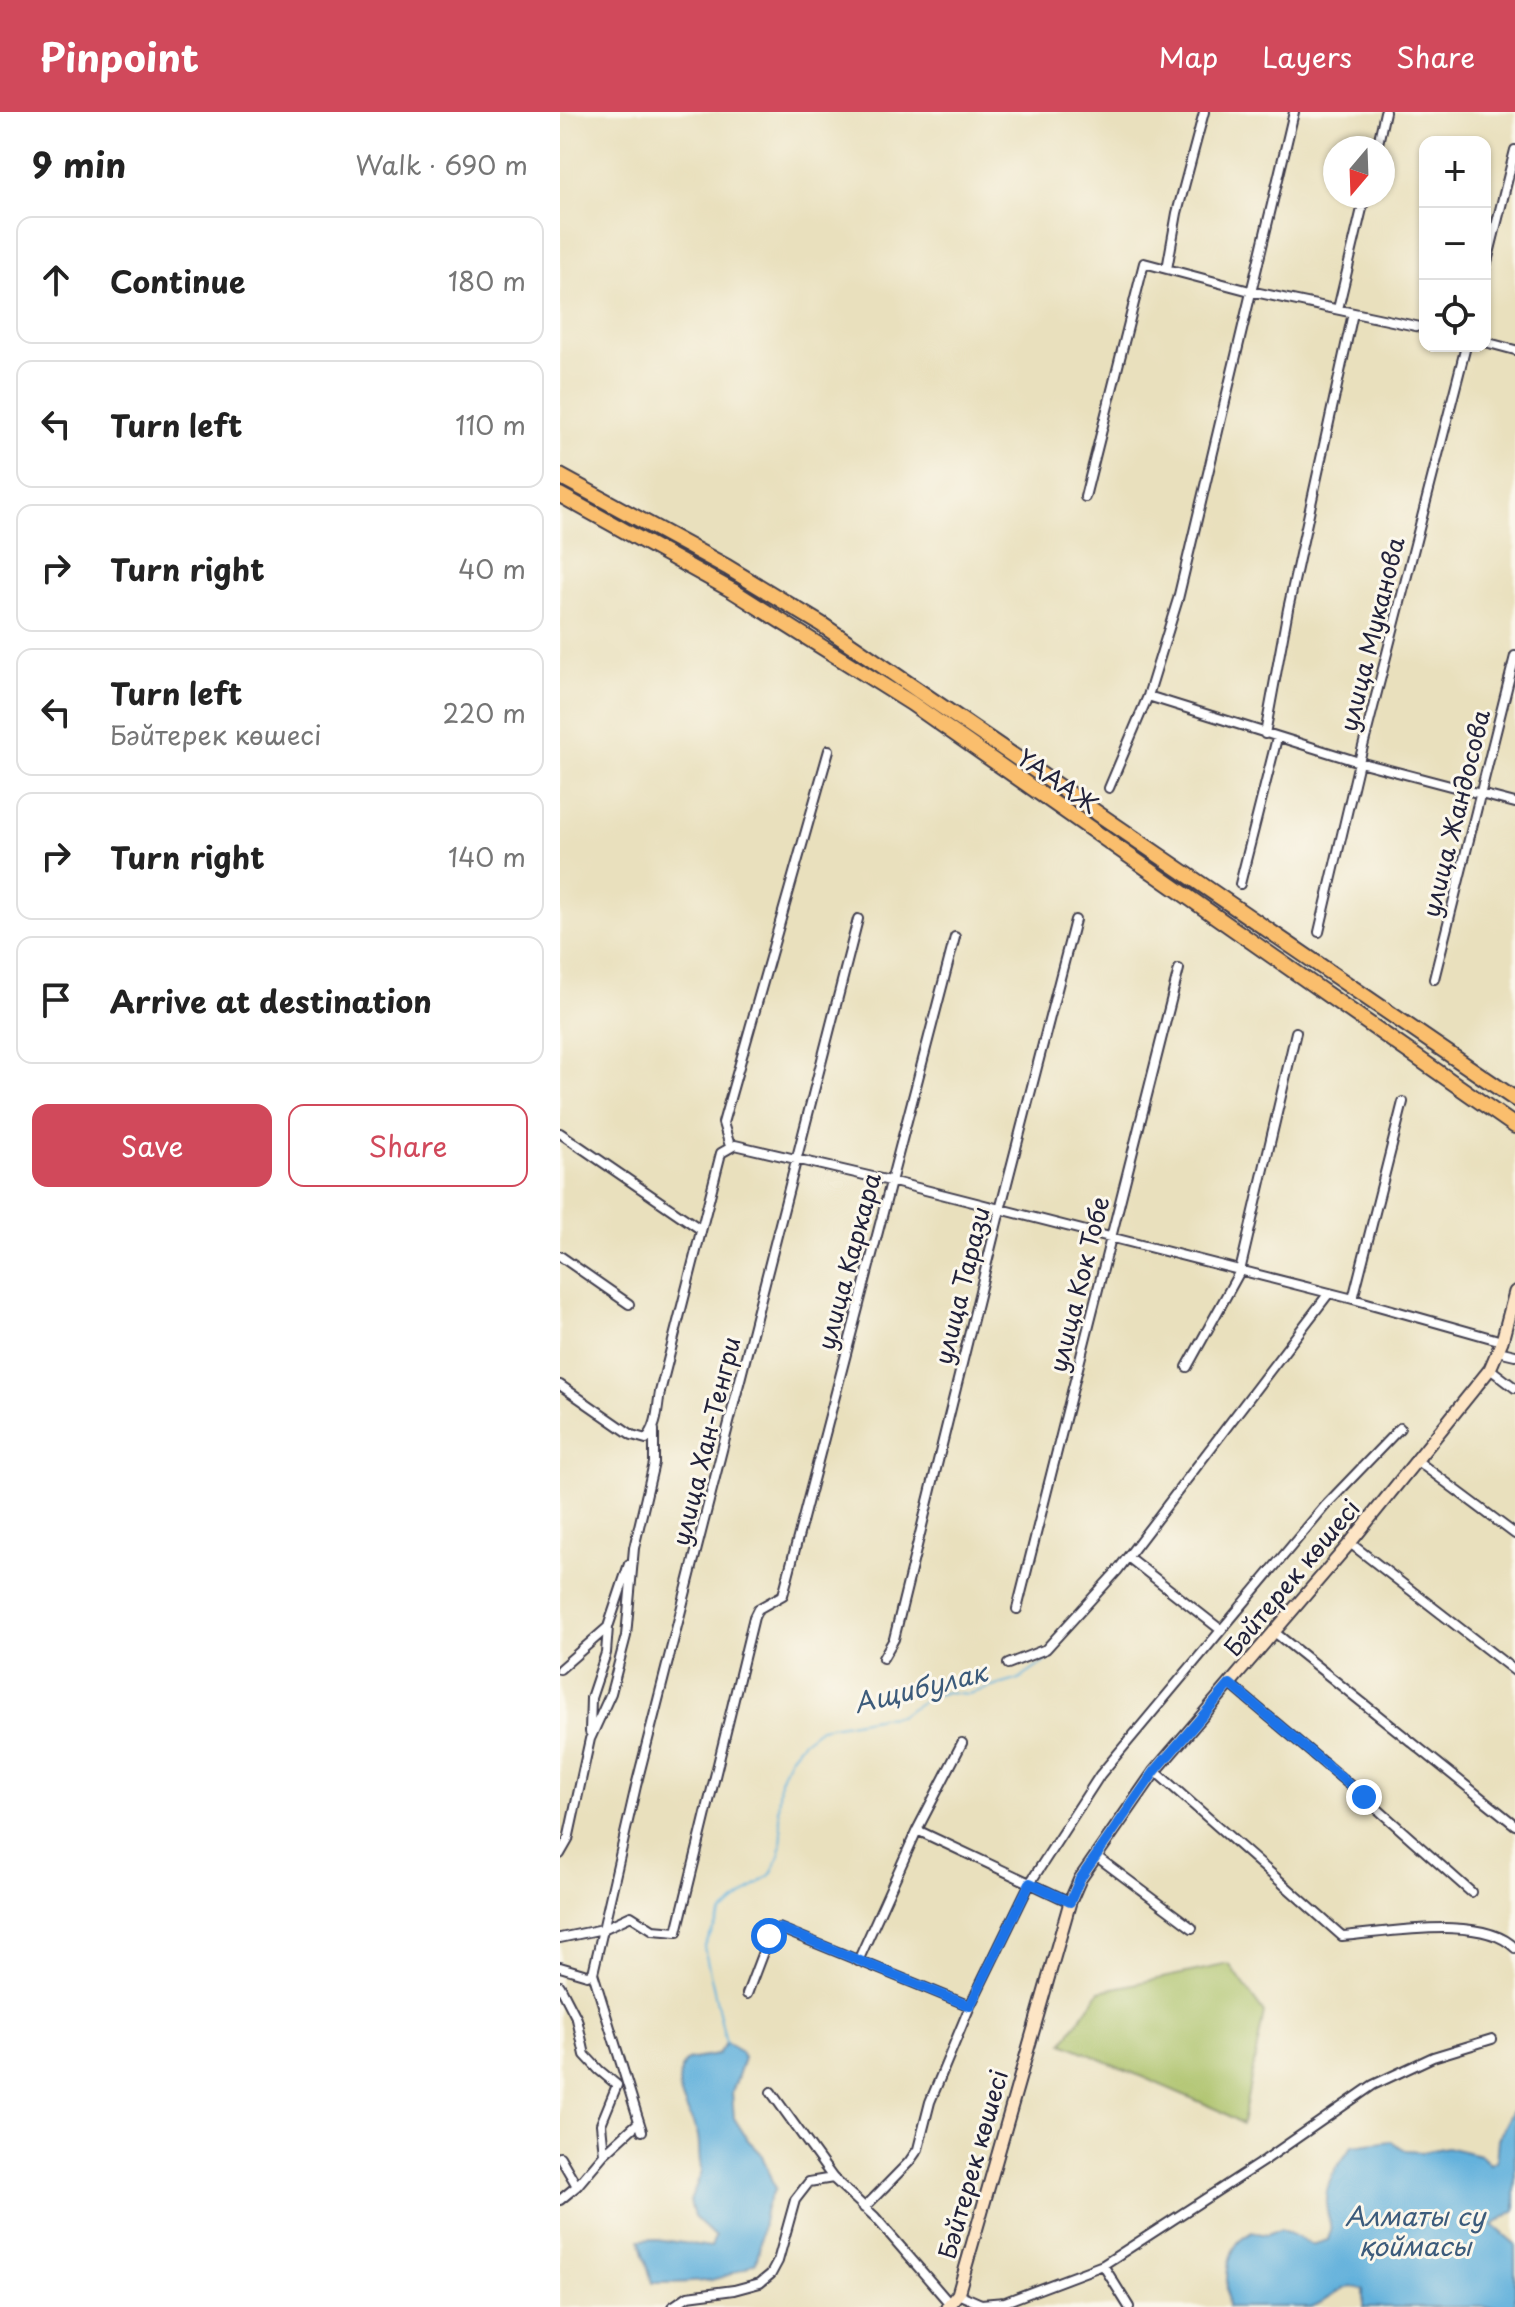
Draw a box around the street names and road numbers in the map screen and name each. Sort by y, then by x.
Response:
street label: улица Муканова [1329,533,1413,735]
street label: улица Жандосова [1412,705,1498,921]
street label: ҮАААЖ [1010,739,1106,821]
street label: улица Каркара [807,1168,889,1354]
street label: улица Кок Тобе [1039,1192,1117,1376]
street label: улица Тарази [924,1202,998,1368]
street label: улица Хан-Тенгри [662,1333,748,1549]
street label: Бәйтерек көшесі [1214,1491,1368,1663]
street label: Бәйтерек көшесі [928,2065,1016,2263]

